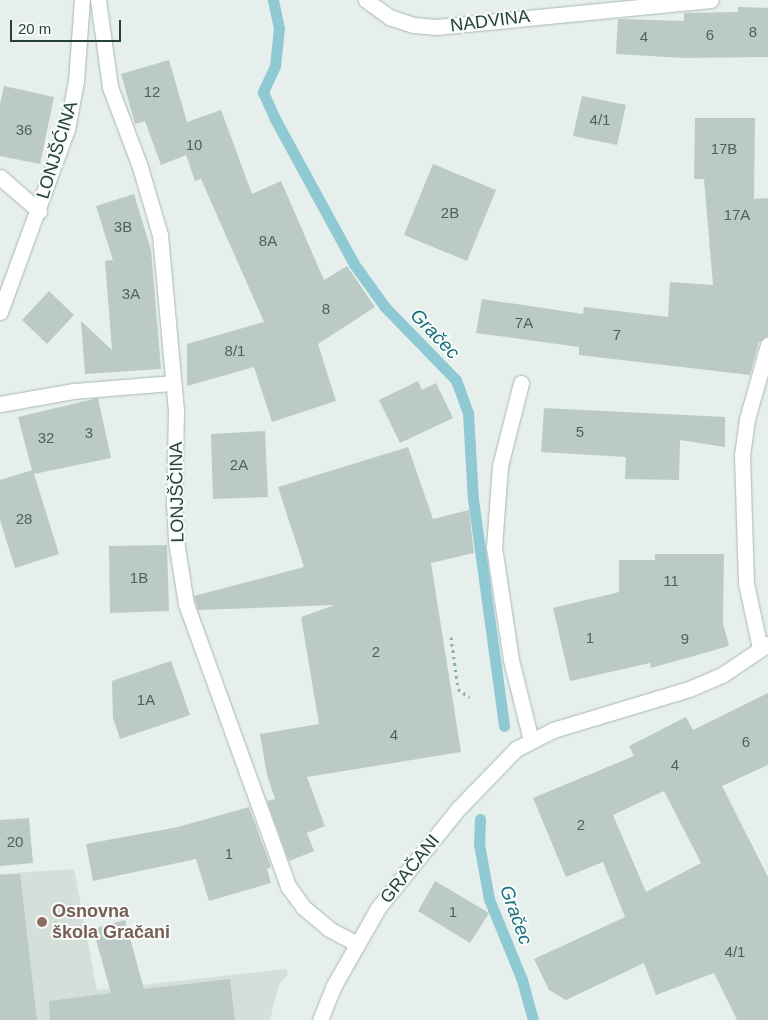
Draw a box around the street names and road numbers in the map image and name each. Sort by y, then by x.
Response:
street label: NADVINA [449,5,531,37]
street label: LONJŠĆINA [32,99,82,201]
street label: LONJŠČINA [165,441,189,543]
street label: GRAČANI [376,830,444,908]

